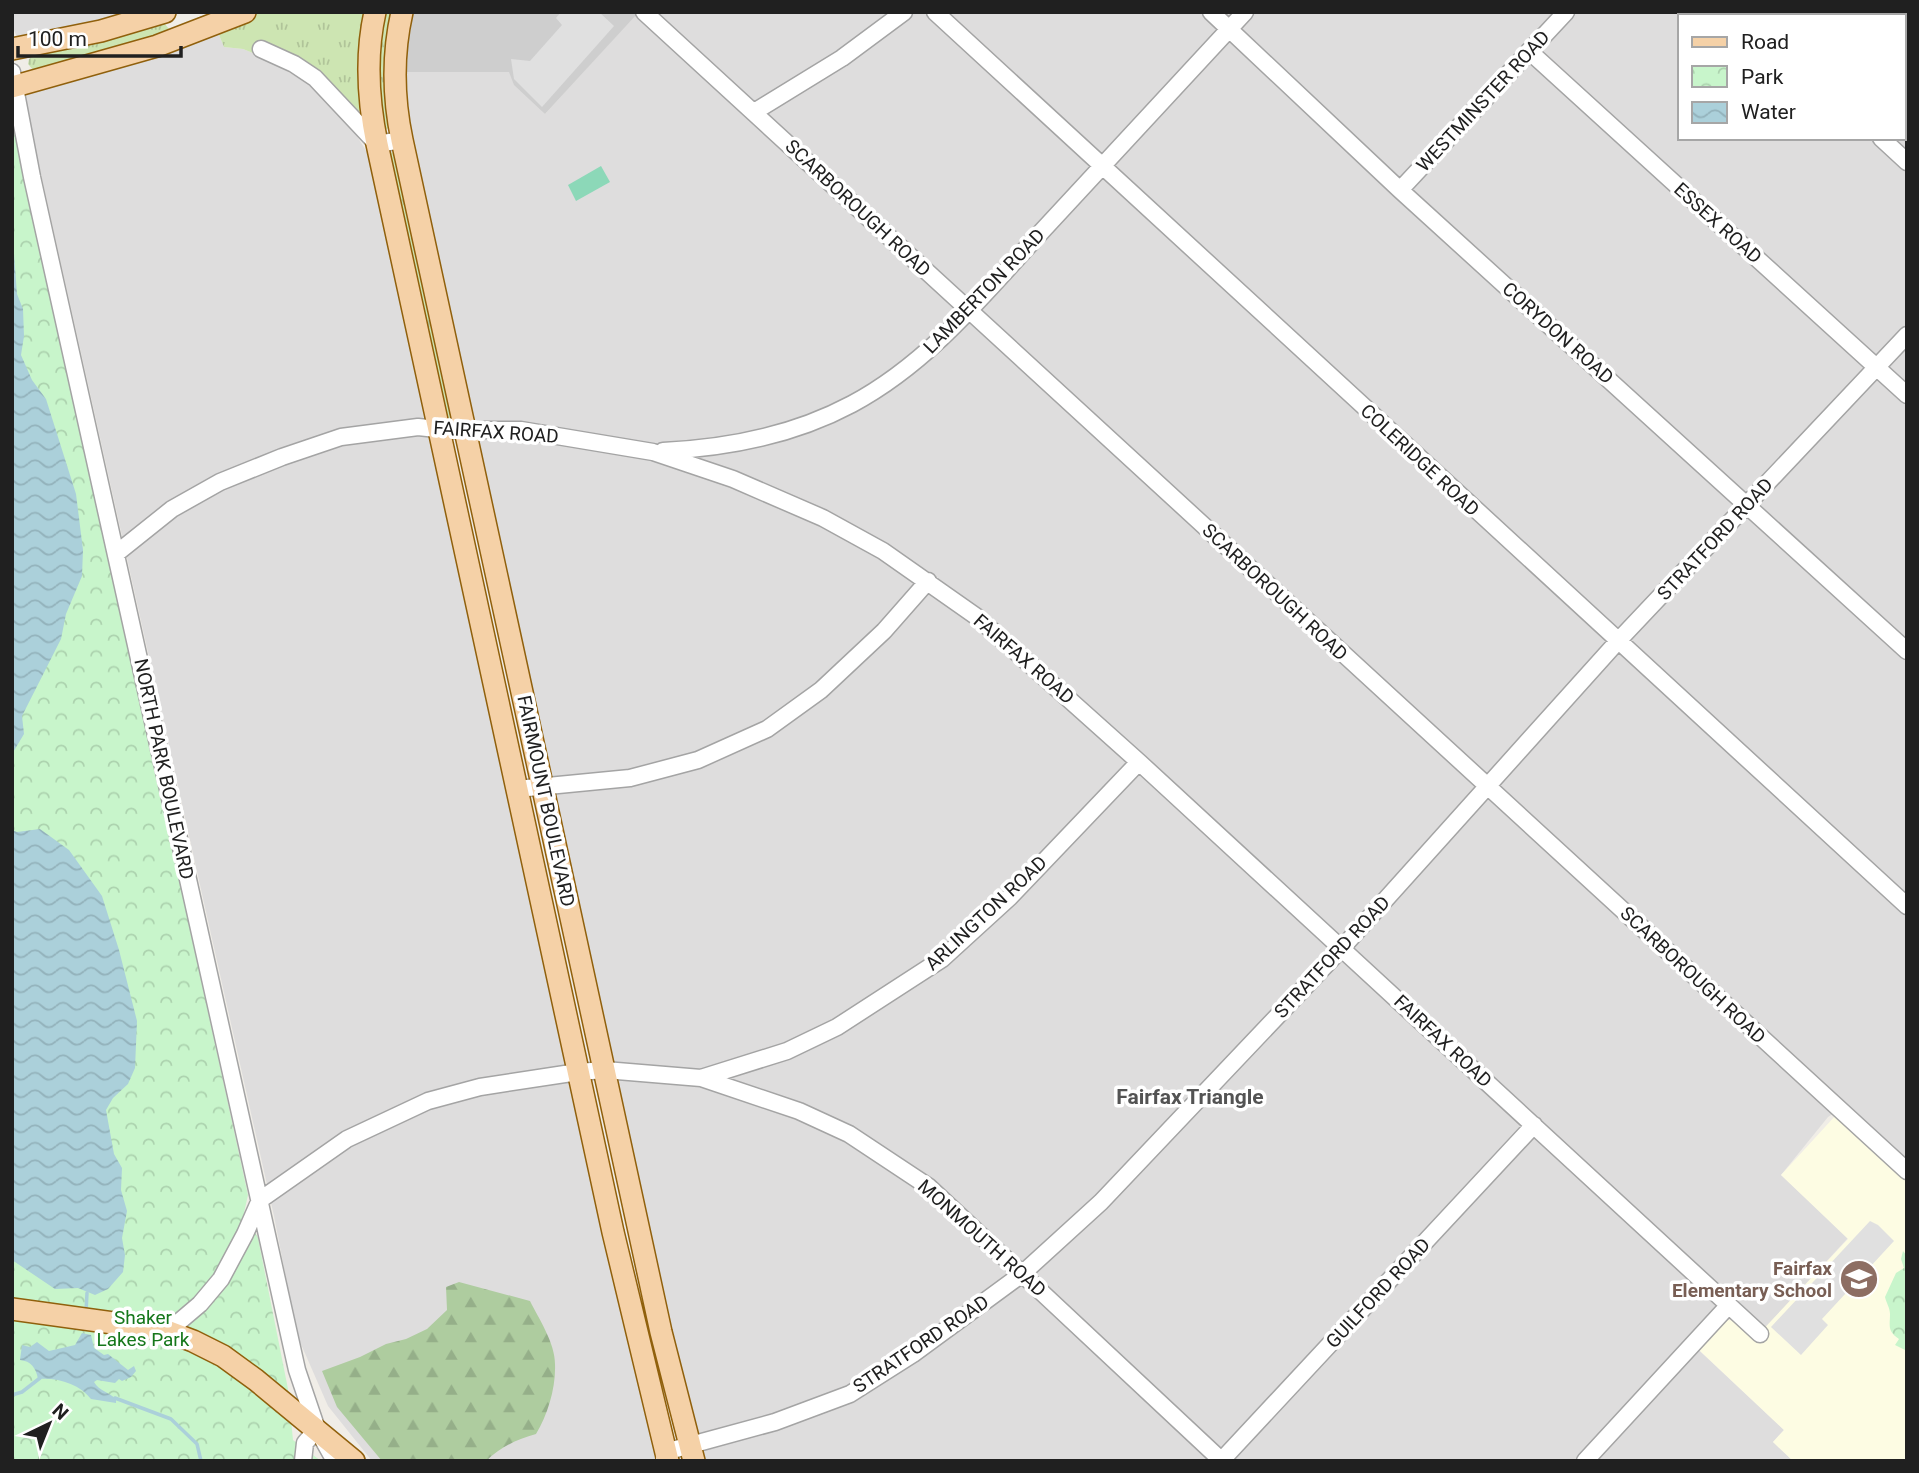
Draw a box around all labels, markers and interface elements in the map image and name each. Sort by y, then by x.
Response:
scale bar [18,14,180,58]
legend [1678,14,1905,140]
street label: WESTMINSTER ROAD [1412,26,1554,176]
text: 100 m [28,27,87,51]
text: Road [1741,30,1789,54]
text: Park [1741,65,1784,89]
text: Water [1741,100,1796,124]
street label: SCARBOROUGH ROAD [781,135,935,281]
street label: ESSEX ROAD [1669,178,1767,268]
street label: LAMBERTON ROAD [918,224,1050,358]
street label: CORYDON ROAD [1498,277,1618,389]
street label: COLERIDGE ROAD [1356,399,1484,521]
street label: FAIRFAX ROAD [433,416,559,448]
street label: STRATFORD ROAD [1652,473,1778,605]
street label: SCARBOROUGH ROAD [1198,519,1352,665]
street label: FAIRFAX ROAD [969,609,1079,709]
street label: NORTH PARK BOULEVARD [129,657,199,881]
street label: FAIRMOUNT BOULEVARD [512,693,580,909]
street label: ARLINGTON ROAD [920,851,1052,975]
street label: STRATFORD ROAD [1269,891,1395,1023]
street label: SCARBOROUGH ROAD [1616,902,1770,1048]
street label: FAIRFAX ROAD [1389,990,1497,1092]
district label: Fairfax Triangle [1116,1085,1264,1109]
street label: MONMOUTH ROAD [913,1175,1051,1301]
street label: GUILFORD ROAD [1321,1233,1435,1353]
place label: Fairfax Elementary School [1672,1257,1832,1302]
school or university icon: Fairfax Elementary School [1838,1258,1880,1300]
street label: STRATFORD ROAD [849,1290,993,1398]
park label: Shaker Lakes Park [97,1306,190,1351]
north arrow [14,1389,84,1459]
text: N [48,1399,73,1425]

